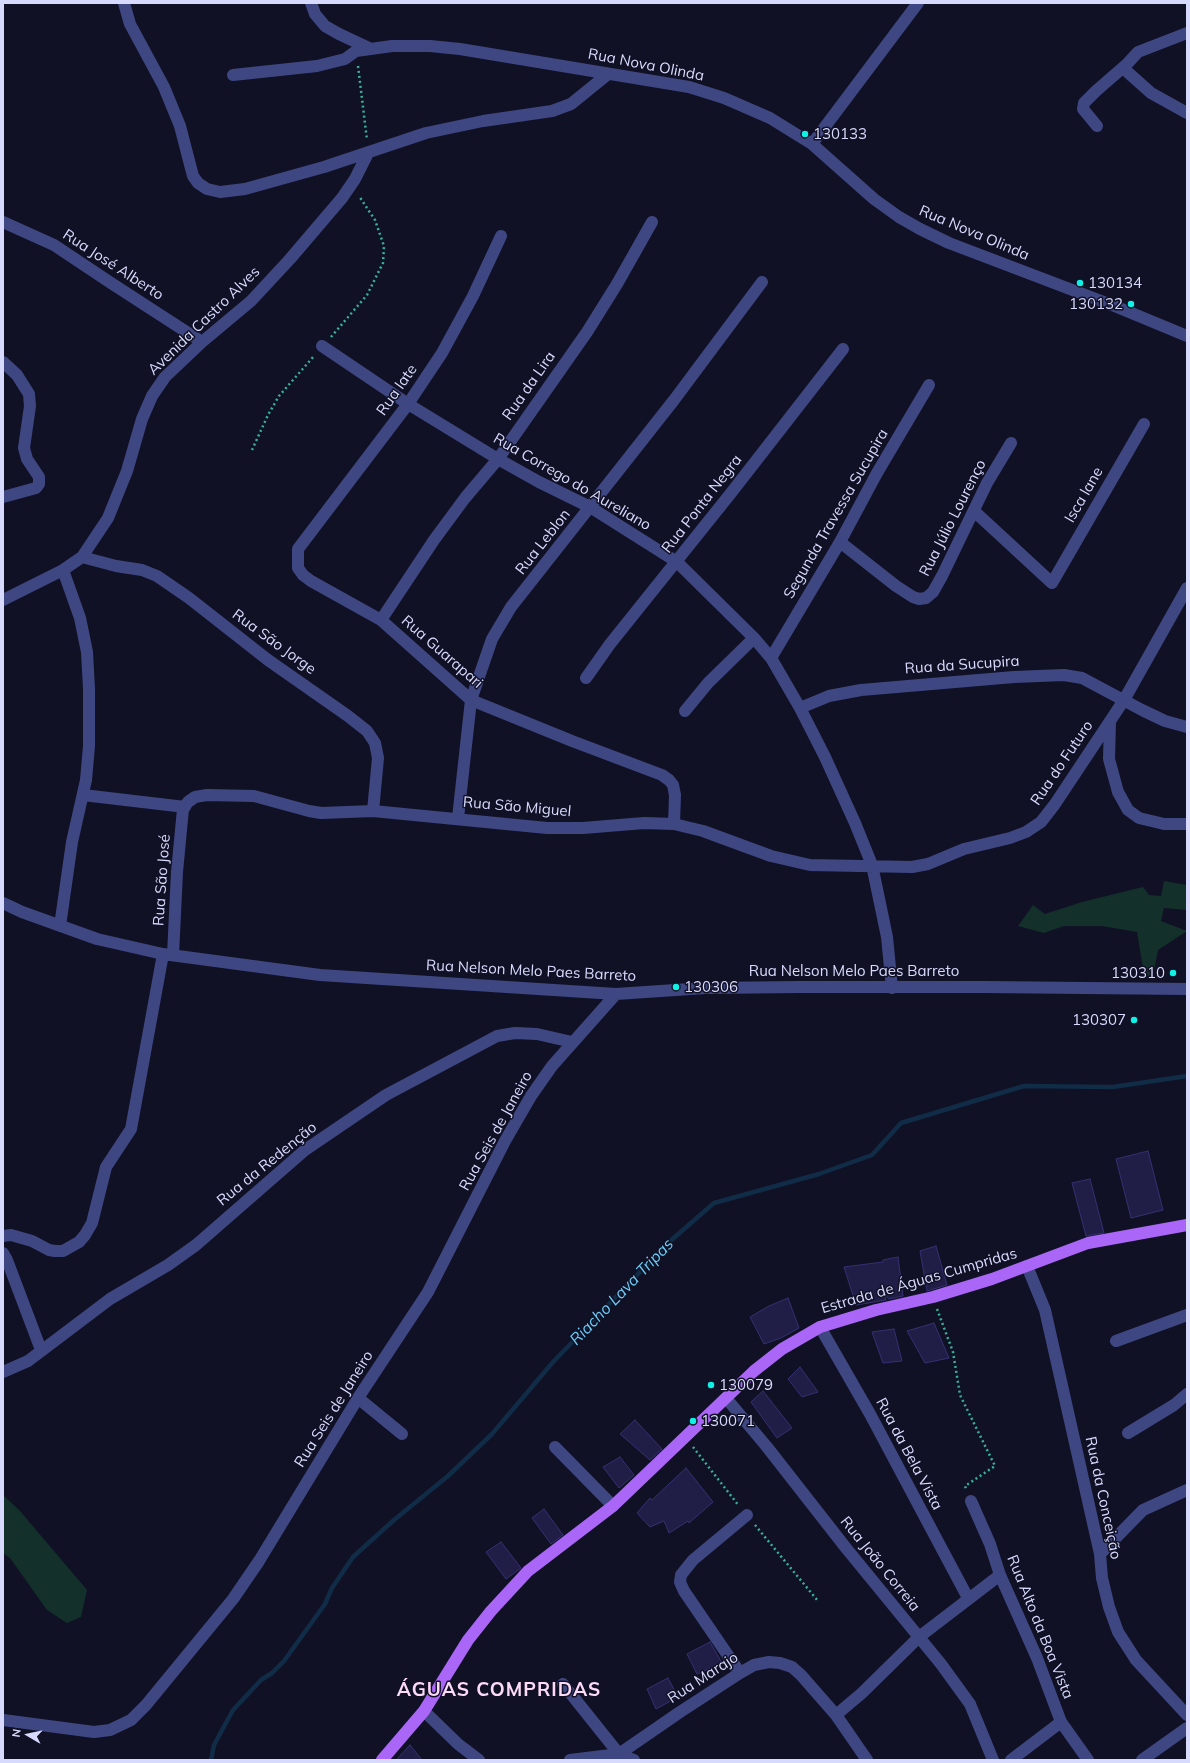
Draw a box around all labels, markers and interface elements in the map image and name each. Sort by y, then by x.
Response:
street label: Rua Nova Olinda [586,45,706,85]
place label: 130133 [813,125,867,143]
marker: 130133 [800,129,810,139]
street label: Rua Nova Olinda [916,202,1032,264]
street label: Rua José Alberto [59,226,167,304]
street label: Avenida Castro Alves [144,263,264,379]
place label: 130134 [1088,274,1142,292]
marker: 130134 [1075,278,1085,288]
place label: 130132 [1069,295,1123,313]
marker: 130132 [1126,299,1136,309]
street label: Rua da Lira [499,348,559,424]
street label: Rua Iate [373,361,421,419]
street label: Segunda Travessa Sucupira [780,426,892,602]
street label: Rua Corrego do Aureliano [490,429,654,535]
street label: Rua Ponta Negra [658,451,746,557]
street label: Rua Júlio Lourenço [916,457,990,579]
street label: Isca lane [1061,464,1107,526]
street label: Rua Leblon [512,506,574,578]
street label: Rua São Jorge [229,606,319,678]
street label: Rua Guarapari [398,612,486,692]
street label: Rua da Sucupira [904,652,1020,678]
street label: Rua do Futuro [1027,717,1097,809]
street label: Rua São Miguel [462,793,572,821]
street label: Rua São José [150,834,174,926]
street label: Rua Nelson Melo Paes Barreto [425,957,637,985]
street label: Rua Nelson Melo Paes Barreto [749,962,959,980]
place label: 130310 [1111,964,1165,982]
marker: 130310 [1168,968,1178,978]
place label: 130306 [684,978,738,996]
marker: 130306 [671,982,681,992]
place label: 130307 [1072,1011,1126,1029]
marker: 130307 [1129,1015,1139,1025]
street label: Rua Seis de Janeiro [456,1068,536,1194]
street label: Rua da Redenção [213,1118,321,1210]
water label: Riacho Lava Tripas [566,1235,678,1349]
street label: Estrada de Águas Cumpridas [819,1244,1019,1318]
street label: Rua Seis de Janeiro [291,1347,377,1471]
place label: 130079 [719,1376,773,1394]
marker: 130079 [706,1380,716,1390]
street label: Rua da Bela Vista [872,1395,946,1513]
place label: 130071 [701,1412,755,1430]
marker: 130071 [688,1416,698,1426]
street label: Rua da Conceição [1081,1435,1125,1561]
street label: Rua João Correia [836,1513,924,1615]
street label: Rua Alto da Boa Vista [1003,1552,1077,1702]
street label: Rua Marajo [664,1649,742,1707]
district label: ÁGUAS COMPRIDAS [397,1679,601,1701]
north arrow [8,1715,48,1755]
text: N [9,1728,24,1738]

